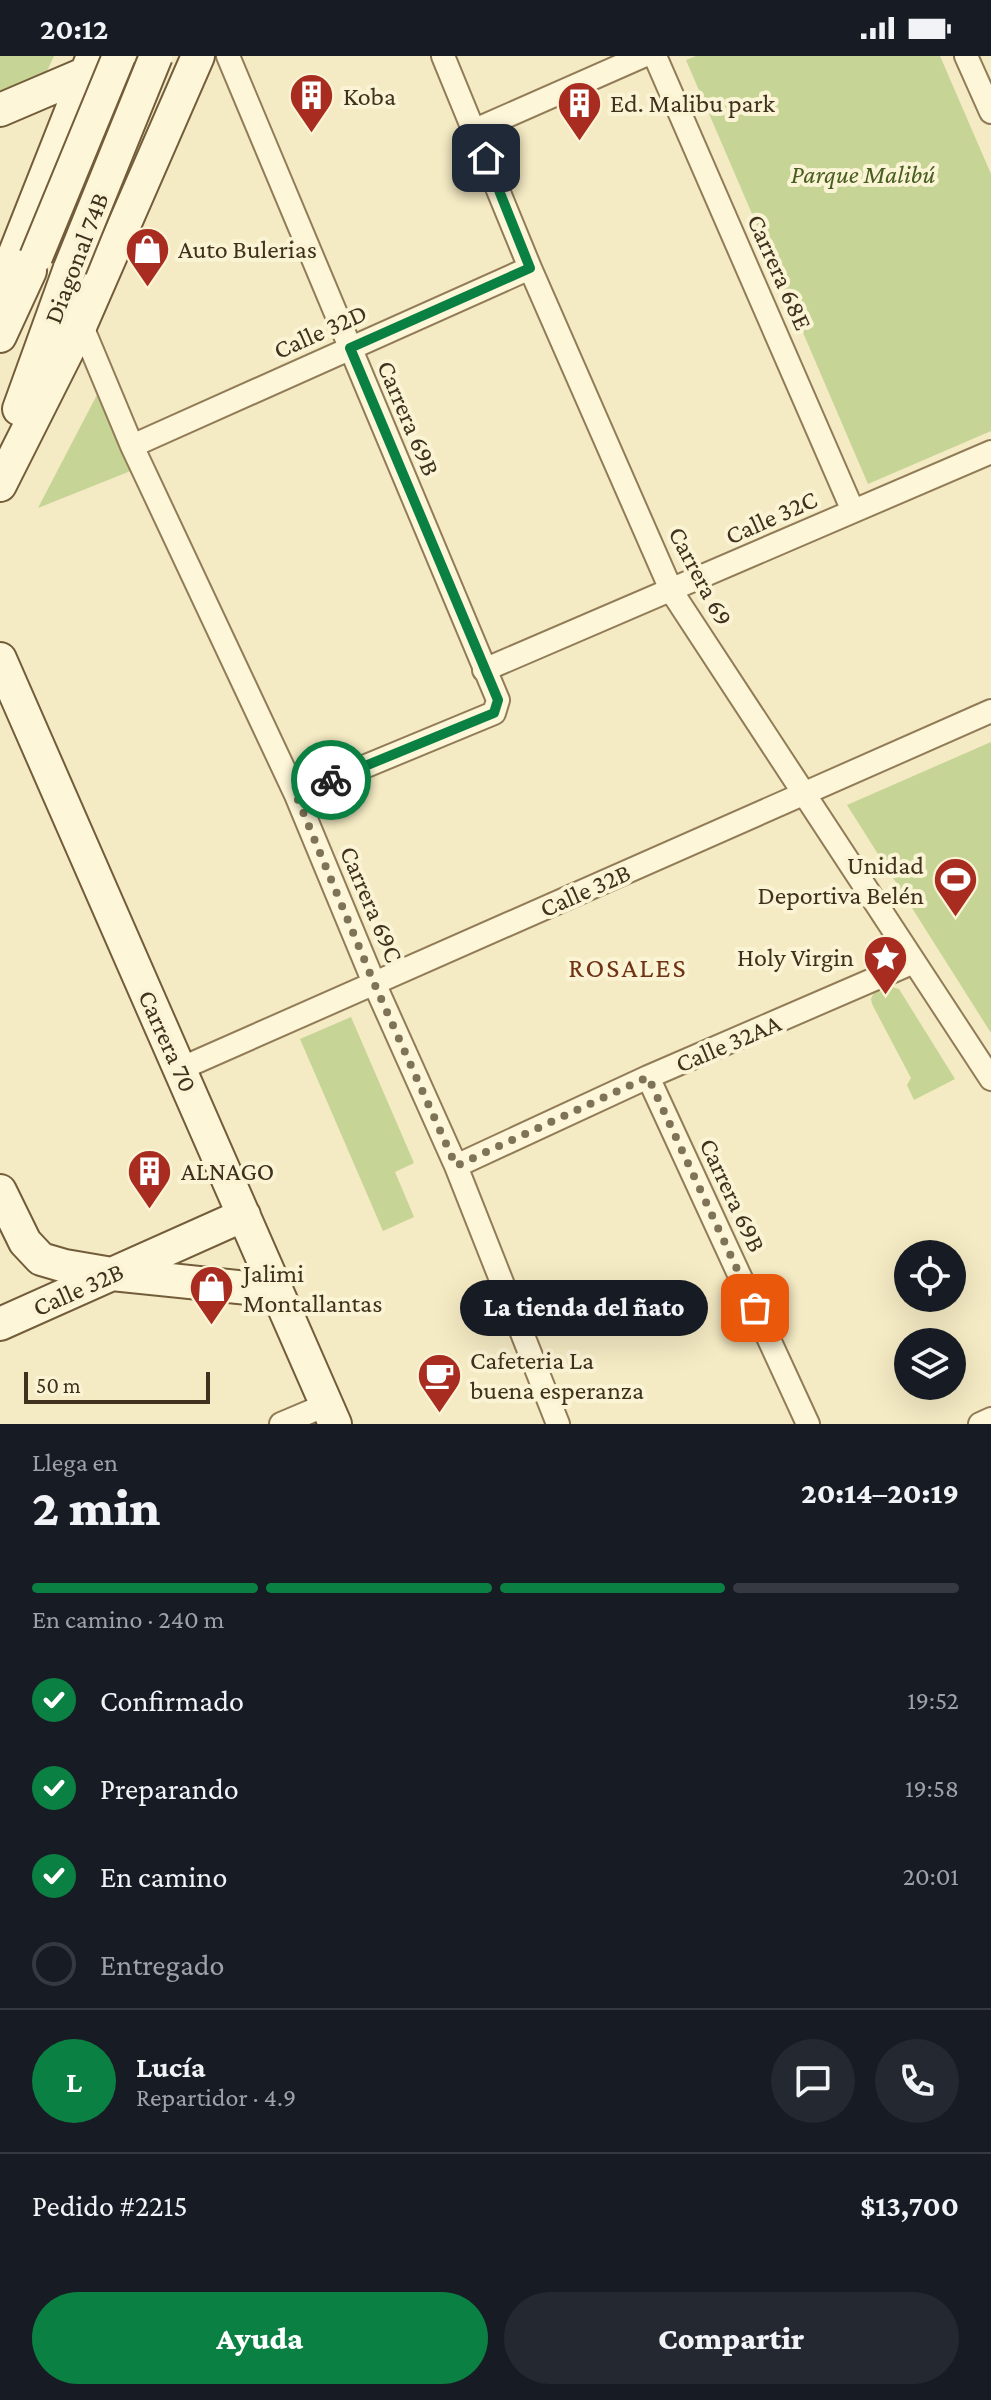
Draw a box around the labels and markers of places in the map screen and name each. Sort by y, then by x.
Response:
building icon: Koba [288,72,336,135]
building icon: Ed. Malibu park [555,79,603,142]
place label: Koba [343,82,396,111]
place label: Ed. Malibu park [610,89,776,118]
pin [452,124,520,192]
shop icon: Auto Bulerias [123,225,171,288]
place label: Auto Bulerias [178,235,317,264]
place label: Unidad Deportiva Belén [757,851,924,910]
sports icon: Unidad Deportiva Belén [931,856,979,919]
place icon: Holy Virgin [861,933,909,996]
place label: Holy Virgin [737,943,854,972]
building icon: ALNAGO [126,1147,174,1210]
place label: ALNAGO [181,1157,274,1186]
place label: Jalimi Montallantas [241,1259,382,1318]
shop icon: Jalimi Montallantas [188,1264,236,1327]
pin [721,1274,789,1342]
callout: La tienda del ñato [459,1280,707,1336]
place label: Cafeteria La buena esperanza [470,1346,644,1405]
cafe icon: Cafeteria La buena esperanza [415,1351,463,1414]

